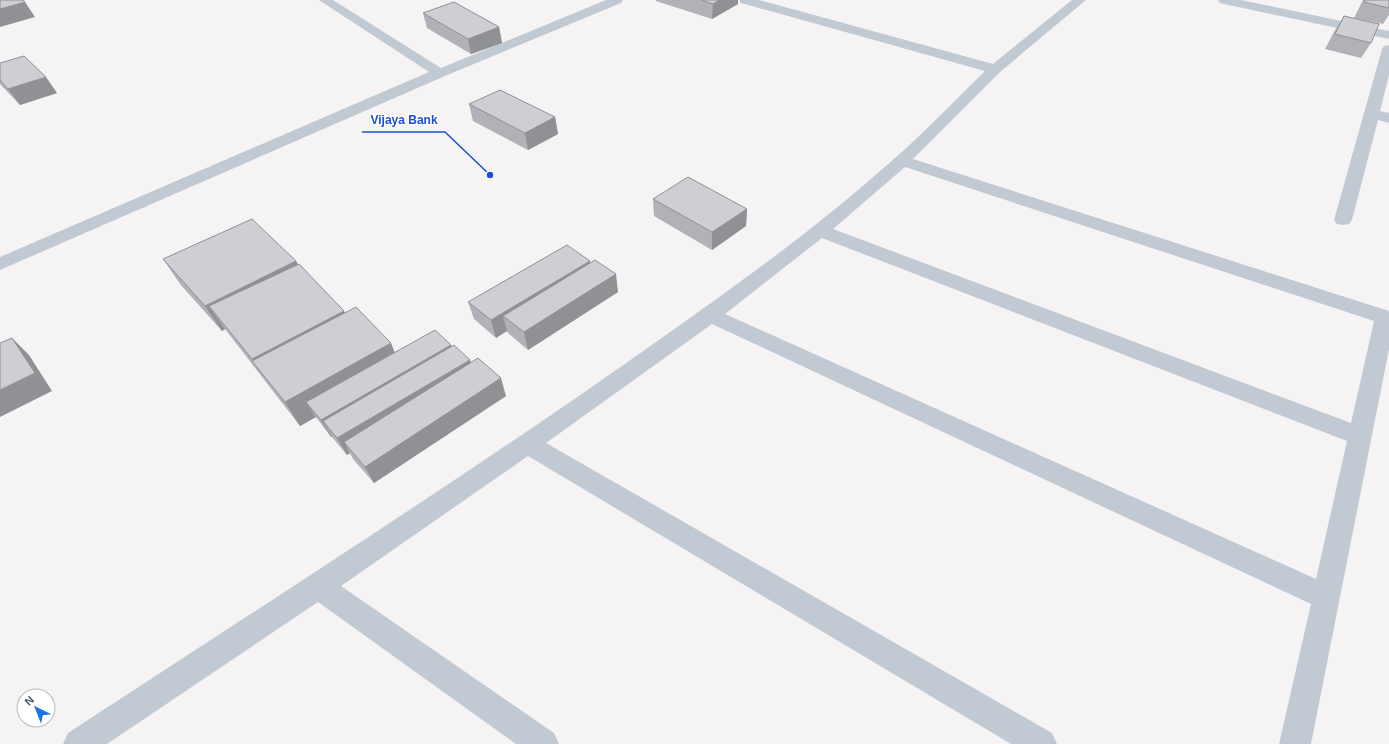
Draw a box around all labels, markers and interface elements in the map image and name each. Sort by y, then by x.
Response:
callout: Vijaya Bank [362,108,445,132]
text: Vijaya Bank [370,113,438,127]
north arrow [16,688,56,728]
text: N [22,694,36,708]

